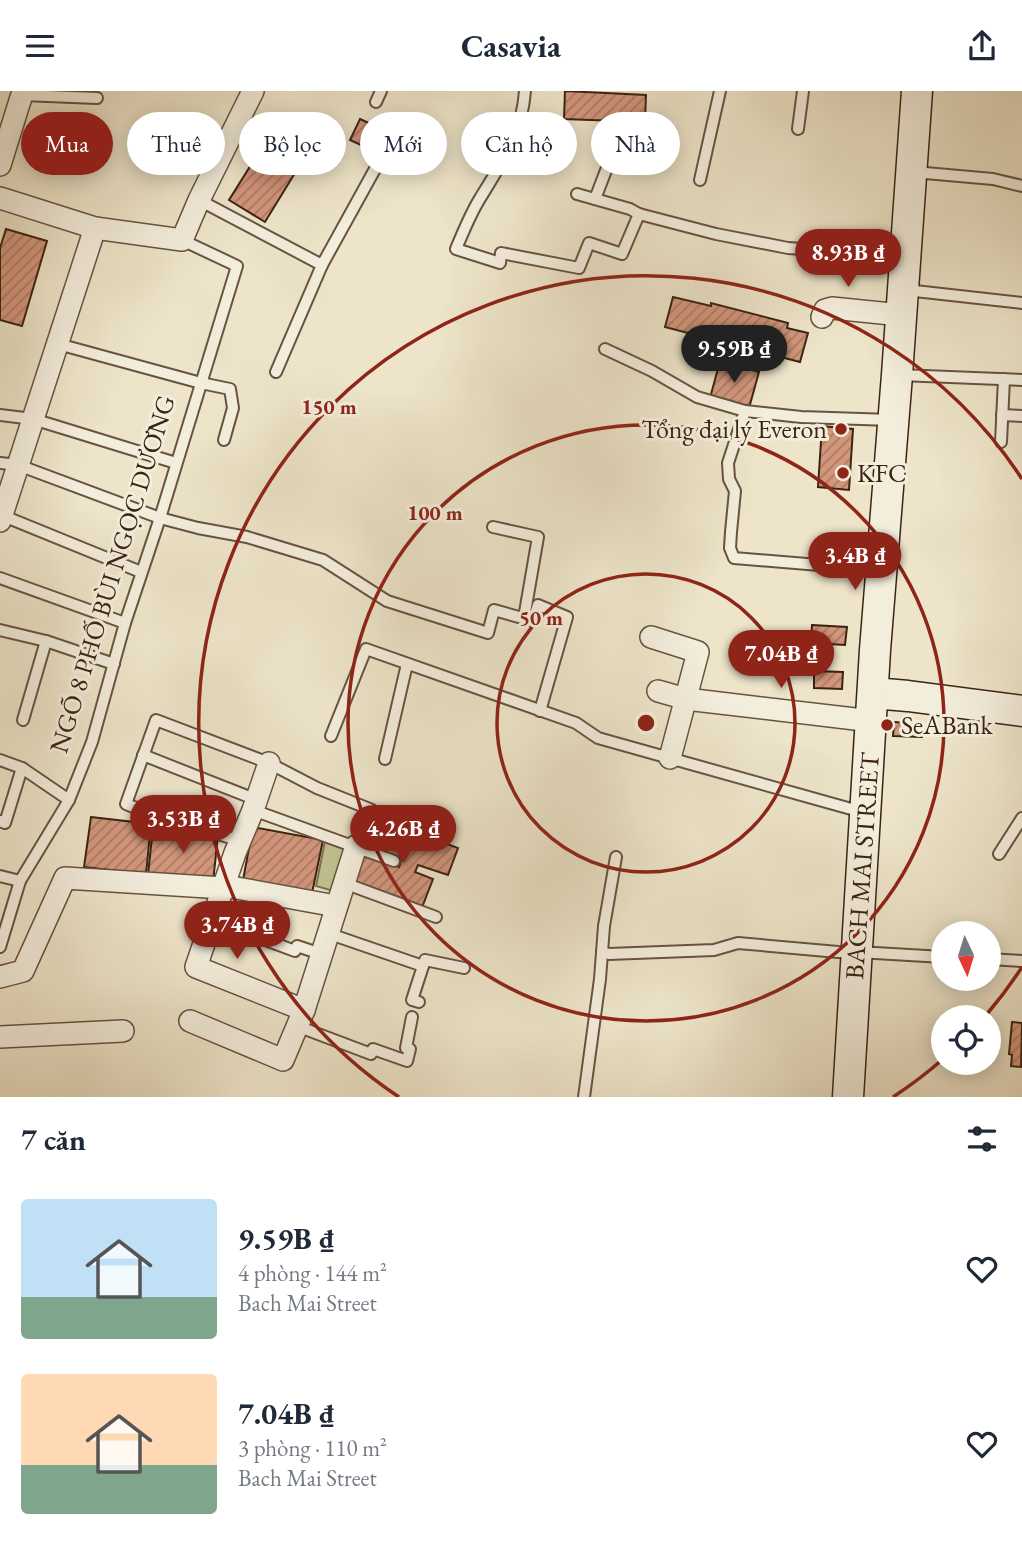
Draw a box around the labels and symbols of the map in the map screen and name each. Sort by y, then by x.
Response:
pin: 8.93B ₫ [783,229,913,289]
pin: 9.59B ₫ [669,325,799,385]
street label: NGÕ 8 PHỐ BÙI NGỌC DƯƠNG [41,391,183,757]
text: 150 m [301,393,357,420]
place label: Tổng đại lý Everon [641,412,827,446]
marker: Tổng đại lý Everon [833,421,849,437]
place label: KFC [857,456,906,490]
marker: KFC [835,465,851,481]
text: 100 m [407,499,463,526]
pin: 3.4B ₫ [798,533,912,592]
text: 50 m [519,604,563,631]
pin: 7.04B ₫ [716,631,846,690]
place label: SeABank [901,708,994,742]
centre of rings [634,711,658,735]
marker: SeABank [879,717,895,733]
street label: BACH MAI STREET [837,751,887,981]
pin: 3.53B ₫ [118,795,248,855]
pin: 4.26B ₫ [338,805,468,865]
pin: 3.74B ₫ [172,901,302,961]
north arrow [931,921,1001,991]

